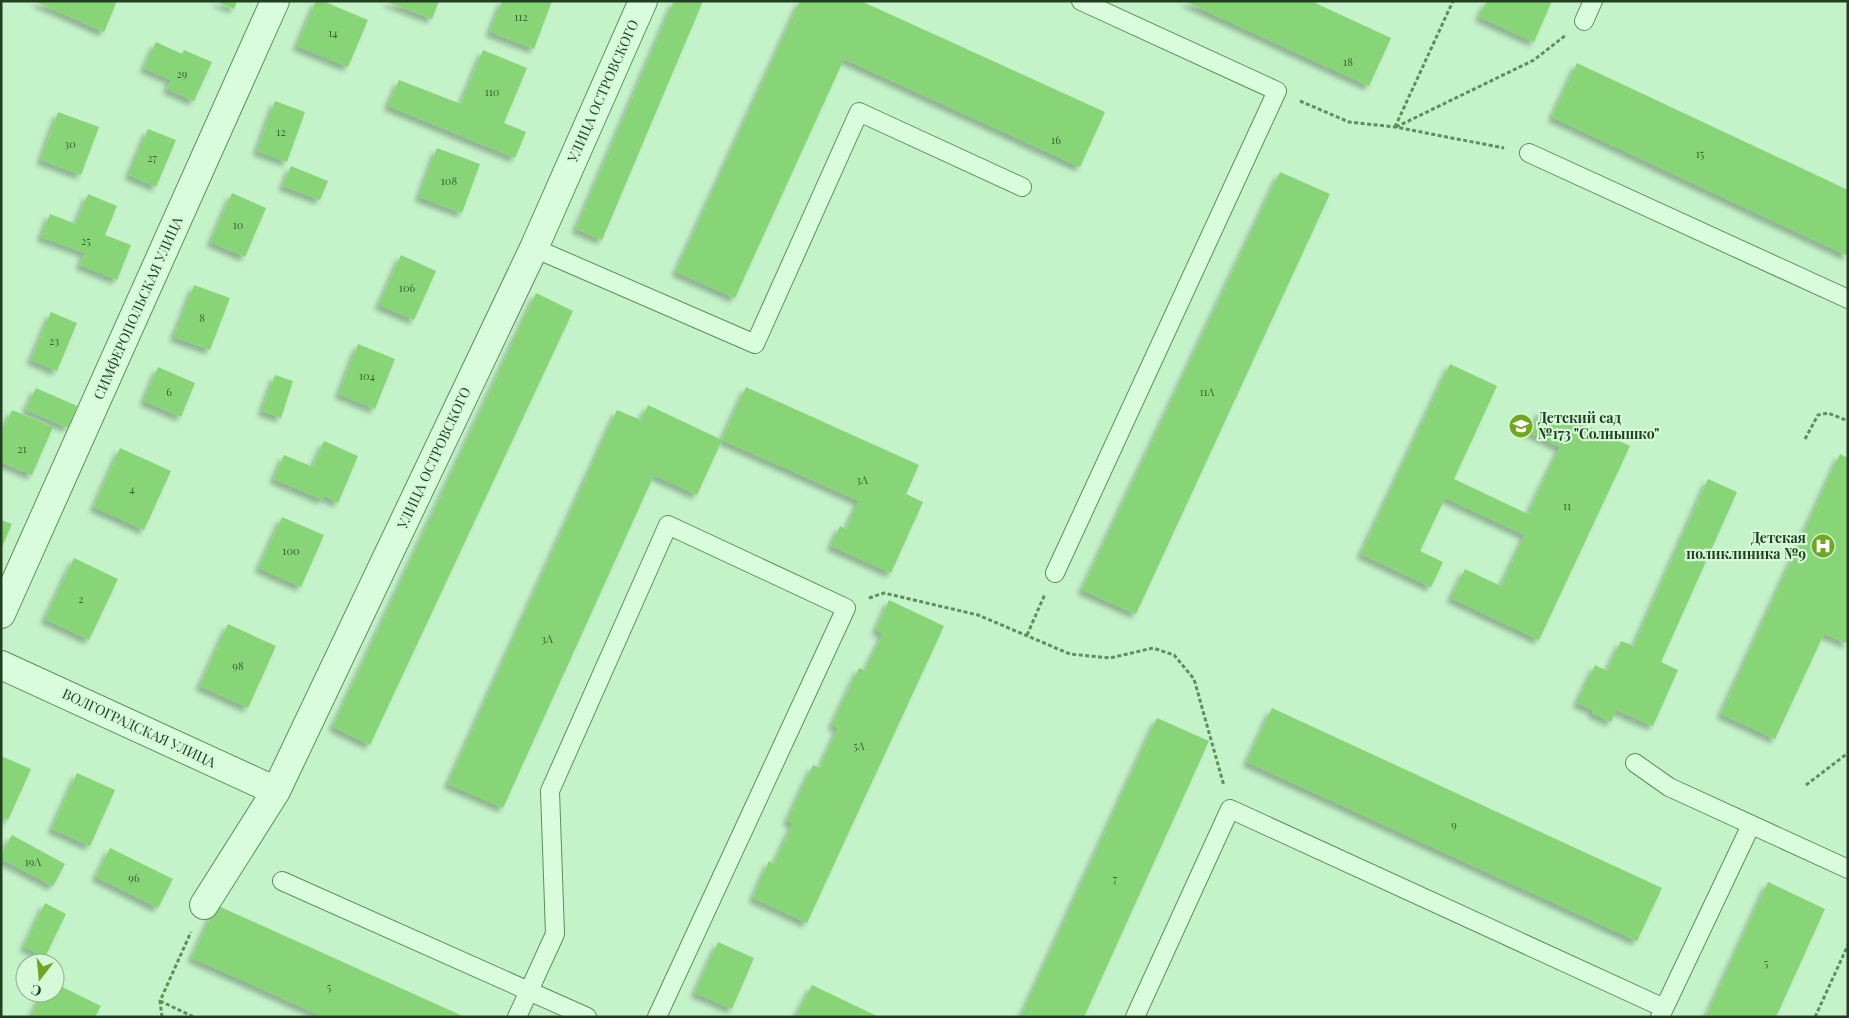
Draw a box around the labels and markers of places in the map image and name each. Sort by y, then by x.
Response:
place label: Детский сад №173 "Солнышко" [1538,408,1660,443]
school or university icon: Детский сад №173 "Солнышко" [1508,413,1534,439]
place label: Детская поликлиника №9 [1686,528,1806,563]
hospital icon: Детская поликлиника №9 [1810,533,1836,559]

